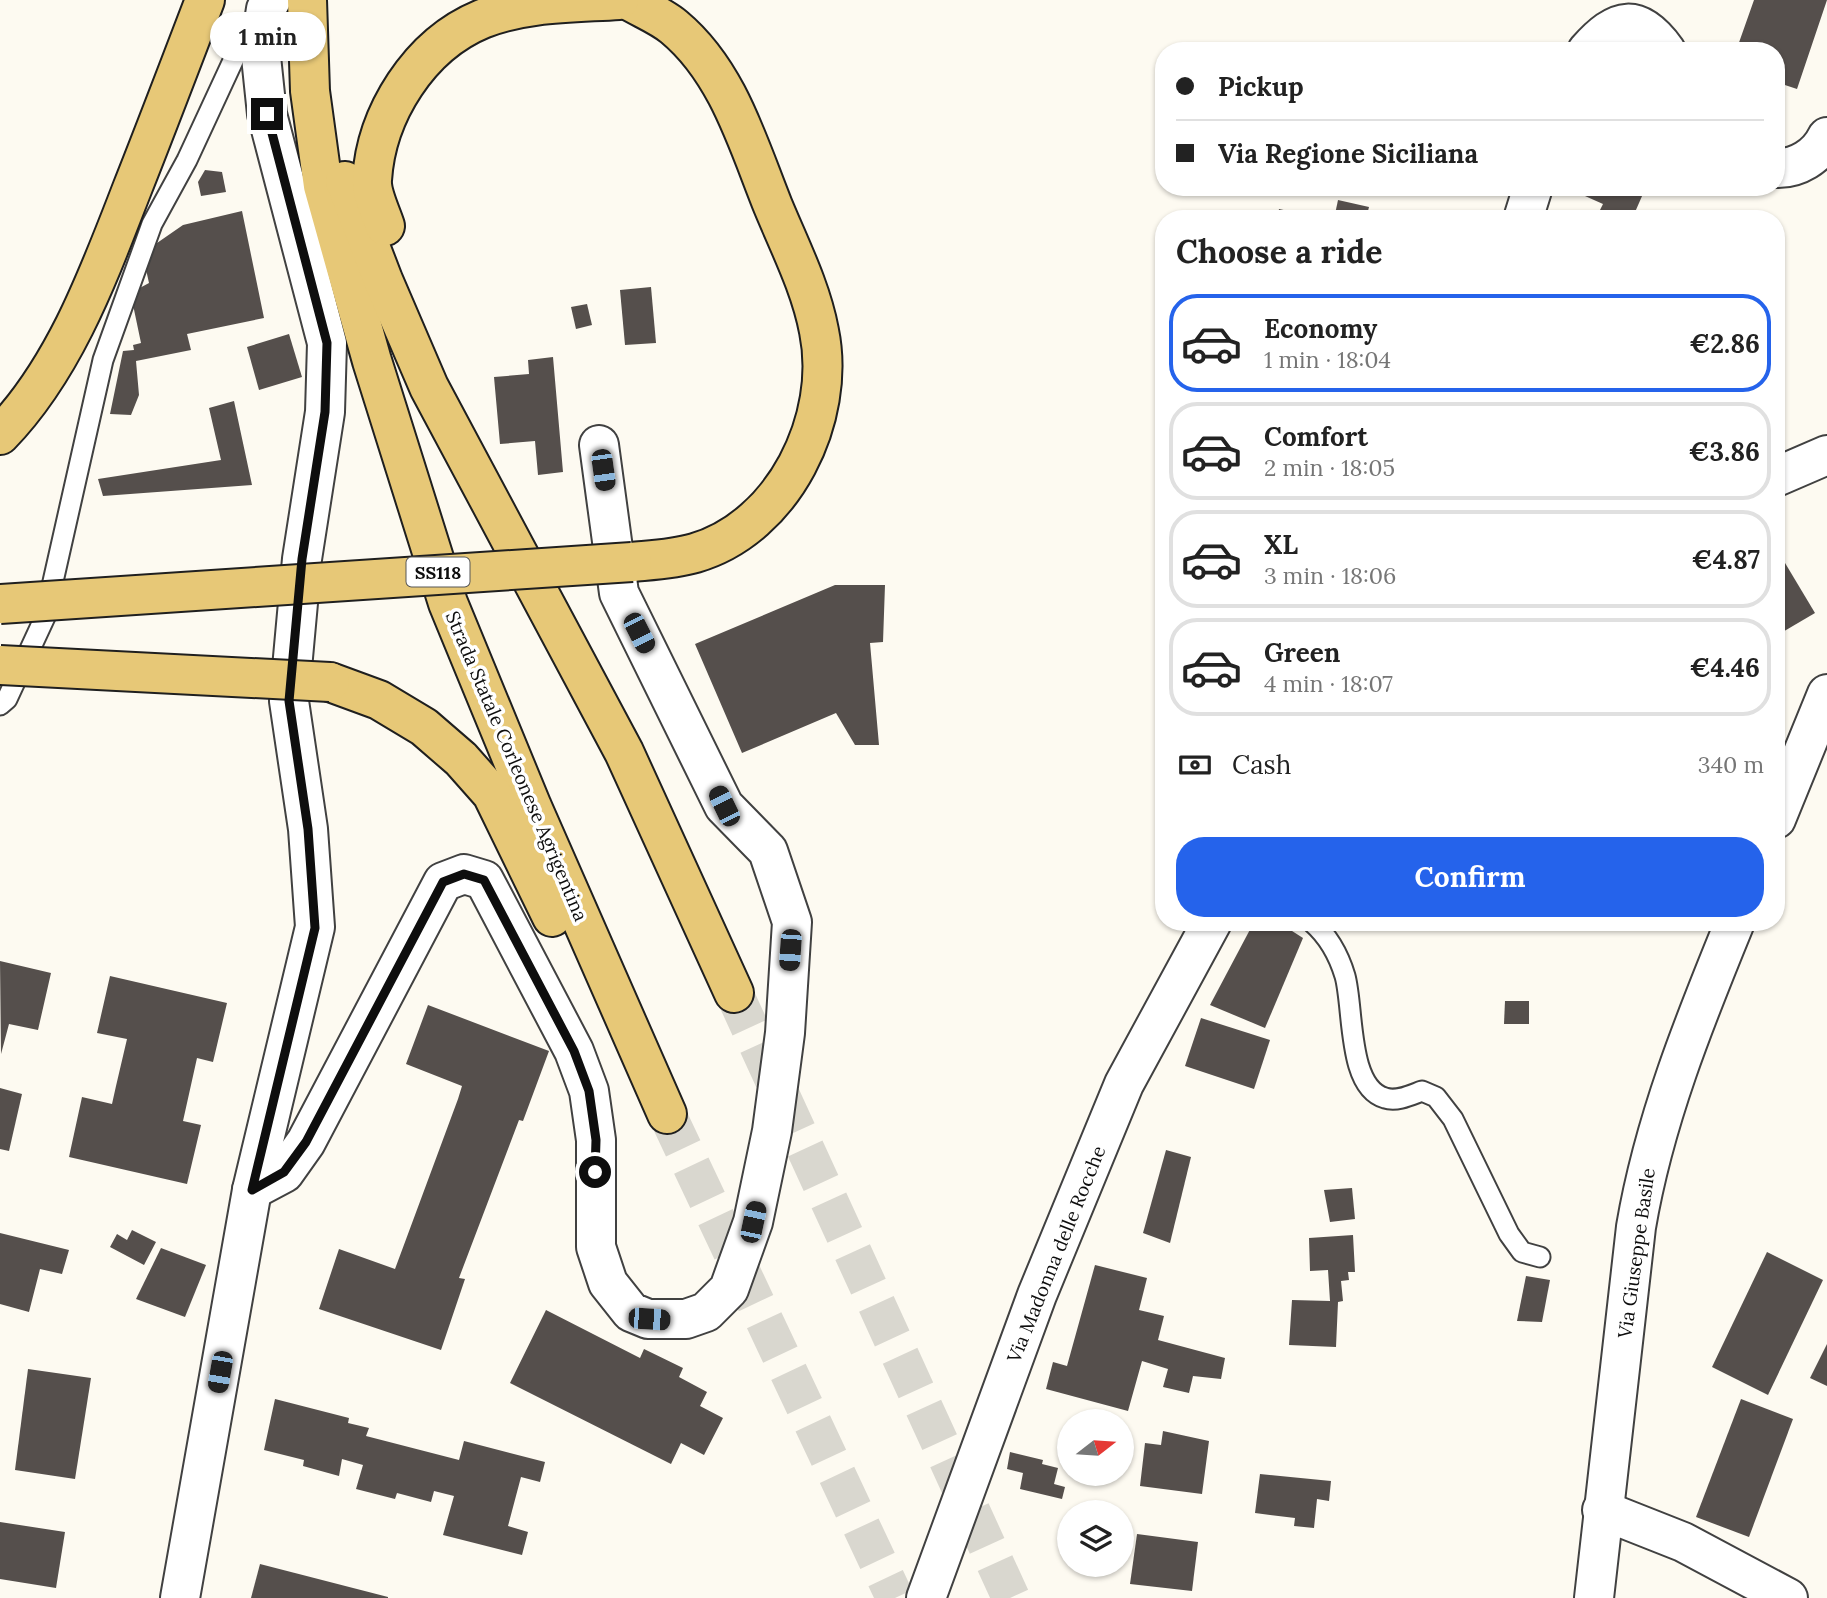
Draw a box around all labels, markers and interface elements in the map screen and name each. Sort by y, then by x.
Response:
callout: 1 min [209,12,325,61]
text: 1 min [239,22,297,51]
text: Pickup [1218,70,1304,103]
route end [251,98,283,130]
text: Via Regione Siciliana [1218,137,1478,170]
text: Choose a ride [1176,231,1383,272]
icon: car [1180,312,1243,375]
text: Economy [1264,312,1377,345]
text: €2.86 [1689,327,1760,360]
text: 1 min · 18:04 [1264,345,1391,374]
icon: car [1180,420,1243,483]
text: Comfort [1264,420,1368,453]
text: €3.86 [1689,435,1760,468]
car [590,448,617,492]
text: 2 min · 18:05 [1264,453,1395,482]
icon: car [1180,528,1243,591]
text: XL [1264,528,1298,561]
text: €4.87 [1692,543,1760,576]
road number: SS118 [406,558,470,586]
text: 3 min · 18:06 [1264,561,1396,590]
street label: Strada Statale Corleonese Agrigentina [441,607,593,925]
car [621,610,658,656]
icon: car [1180,636,1243,699]
text: Green [1264,636,1340,669]
text: €4.46 [1690,651,1760,684]
text: 4 min · 18:07 [1264,669,1393,698]
icon: cash [1176,746,1214,784]
text: Cash [1232,748,1291,781]
text: 340 m [1698,750,1764,779]
car [706,783,743,829]
button: Confirm [1176,837,1764,917]
car [779,928,802,972]
street label: Via Madonna delle Rocche [1001,1142,1111,1367]
route start [579,1156,611,1188]
street label: Via Giuseppe Basile [1612,1166,1660,1341]
car [739,1199,768,1245]
car [628,1307,671,1331]
car [207,1349,234,1395]
north arrow [1057,1409,1134,1486]
map controls [1057,1409,1134,1577]
button: layers [1057,1500,1134,1577]

